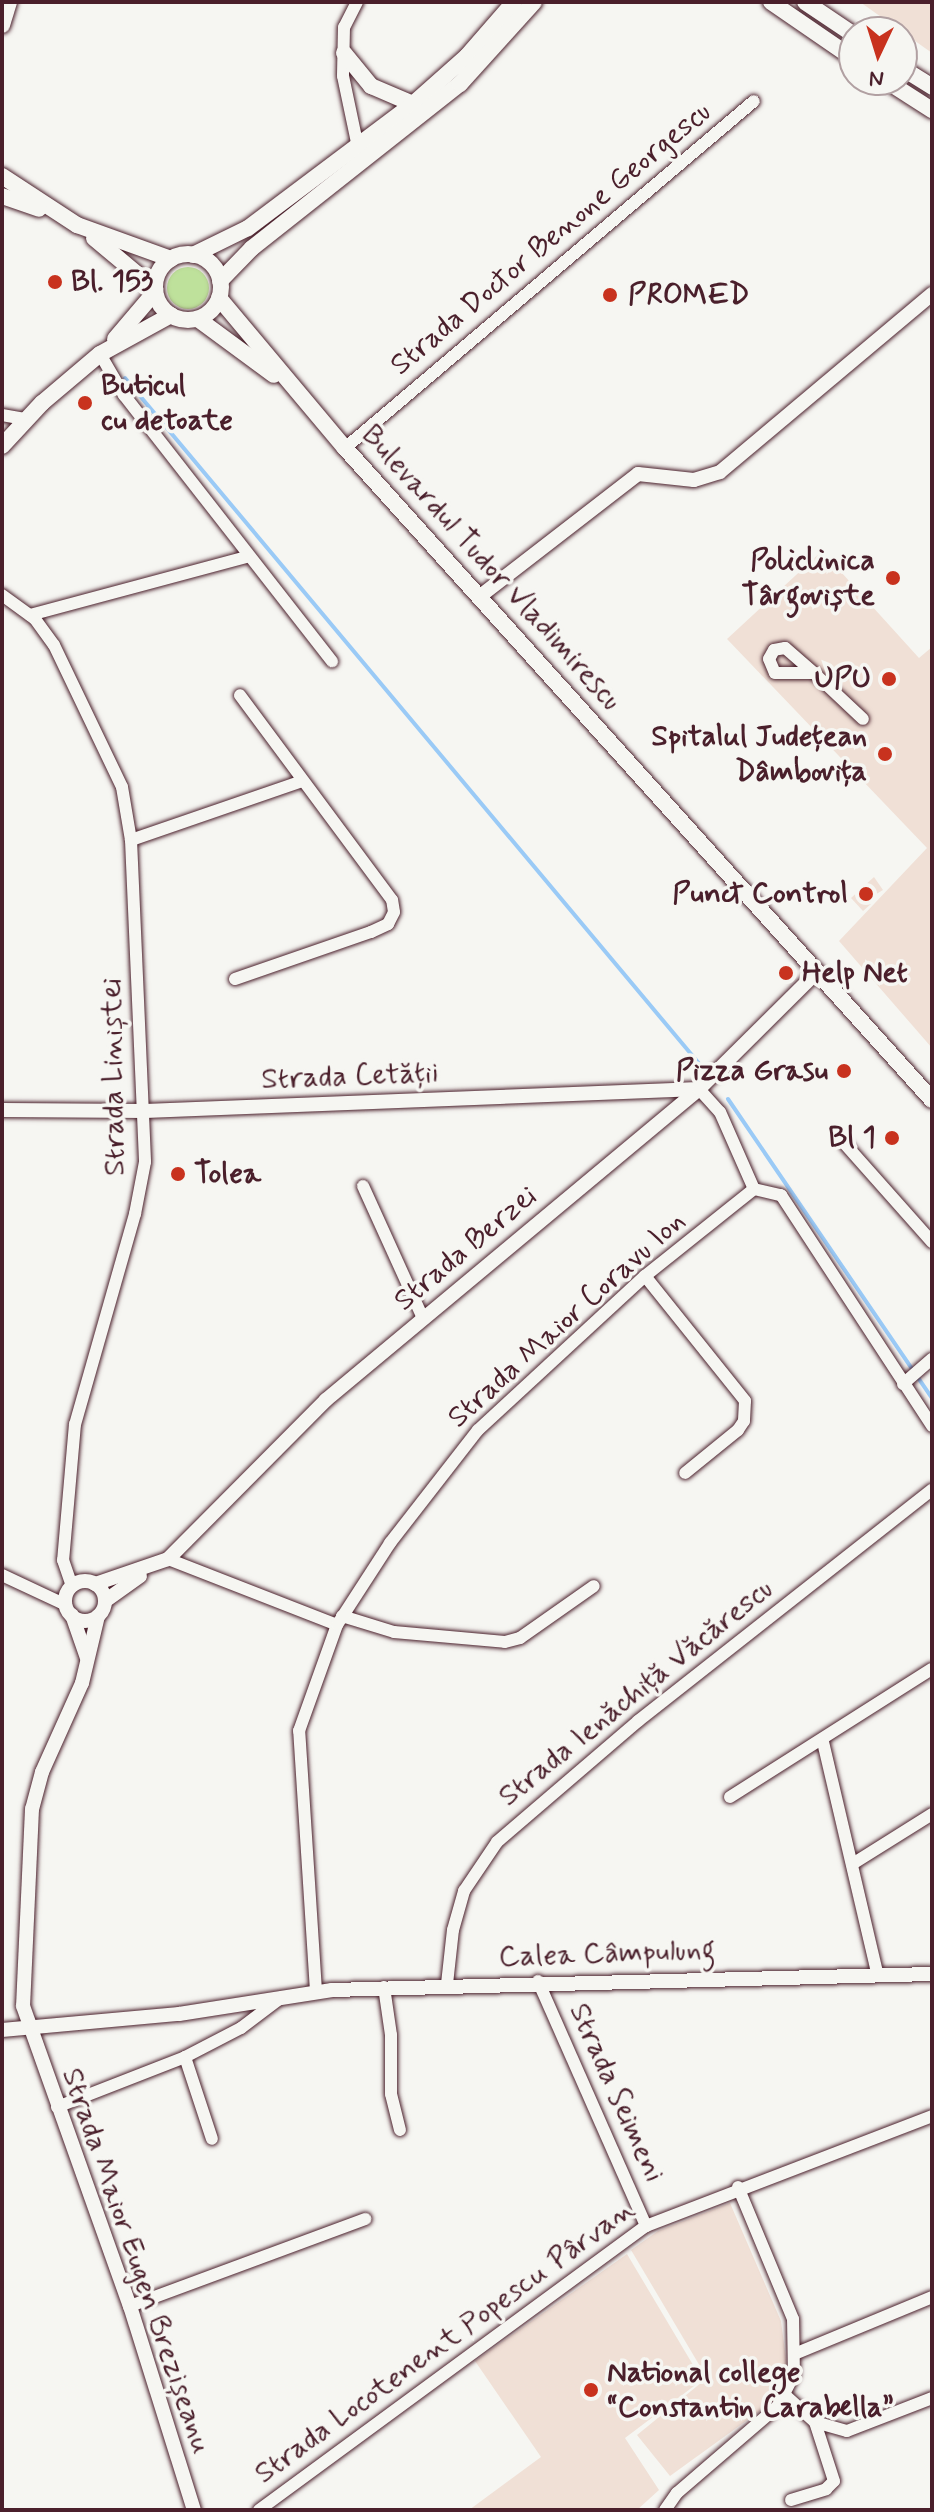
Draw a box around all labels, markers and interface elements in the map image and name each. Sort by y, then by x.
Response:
north arrow [838,16,918,96]
text: N [868,63,885,92]
street label: Strada Doctor Benone Georgescu [379,90,723,388]
place label: Bl. 153 [71,264,153,300]
marker: Bl. 153 [46,273,64,291]
place label: PROMED [628,277,749,313]
marker: PROMED [599,284,621,306]
place label: Buticul cu detoate [101,368,230,438]
marker: Buticul cu detoate [76,394,94,412]
street label: Bulevardul Tudor Vladimirescu [353,418,629,718]
place label: Policlinica Târgoviște [742,543,875,614]
marker: Policlinica Târgoviște [882,567,904,589]
place label: UPU [814,661,871,697]
marker: UPU [878,668,900,690]
place label: Spitalul Județean Dâmbovița [649,719,867,790]
marker: Spitalul Județean Dâmbovița [874,743,896,765]
place label: Punct Control [672,876,848,912]
marker: Punct Control [855,883,877,905]
place label: Help Net [802,955,908,991]
marker: Help Net [777,964,795,982]
street label: Strada Liniștei [94,979,134,1175]
place label: Pizza Grasu [681,1053,828,1089]
street label: Strada Cetății [260,1056,440,1098]
marker: Pizza Grasu [835,1062,853,1080]
place label: Bl 1 [828,1120,876,1156]
marker: Bl 1 [883,1129,901,1147]
place label: Tolea [194,1156,261,1192]
marker: Tolea [169,1165,187,1183]
street label: Strada Berzei [387,1179,545,1319]
street label: Strada Maior Coravu Ion [438,1201,696,1439]
street label: Strada Ienăchiță Văcărescu [489,1569,783,1817]
street label: Calea Câmpulung [498,1932,716,1976]
street label: Strada Seimeni [560,1997,672,2189]
street label: Strada Maior Eugen Brezișeanu [55,2068,217,2454]
street label: Strada Locotenent Popescu Pârvan [254,2196,636,2488]
place label: National college “Constantin Carabella” [607,2355,895,2426]
marker: National college “Constantin Carabella” [582,2381,600,2399]

